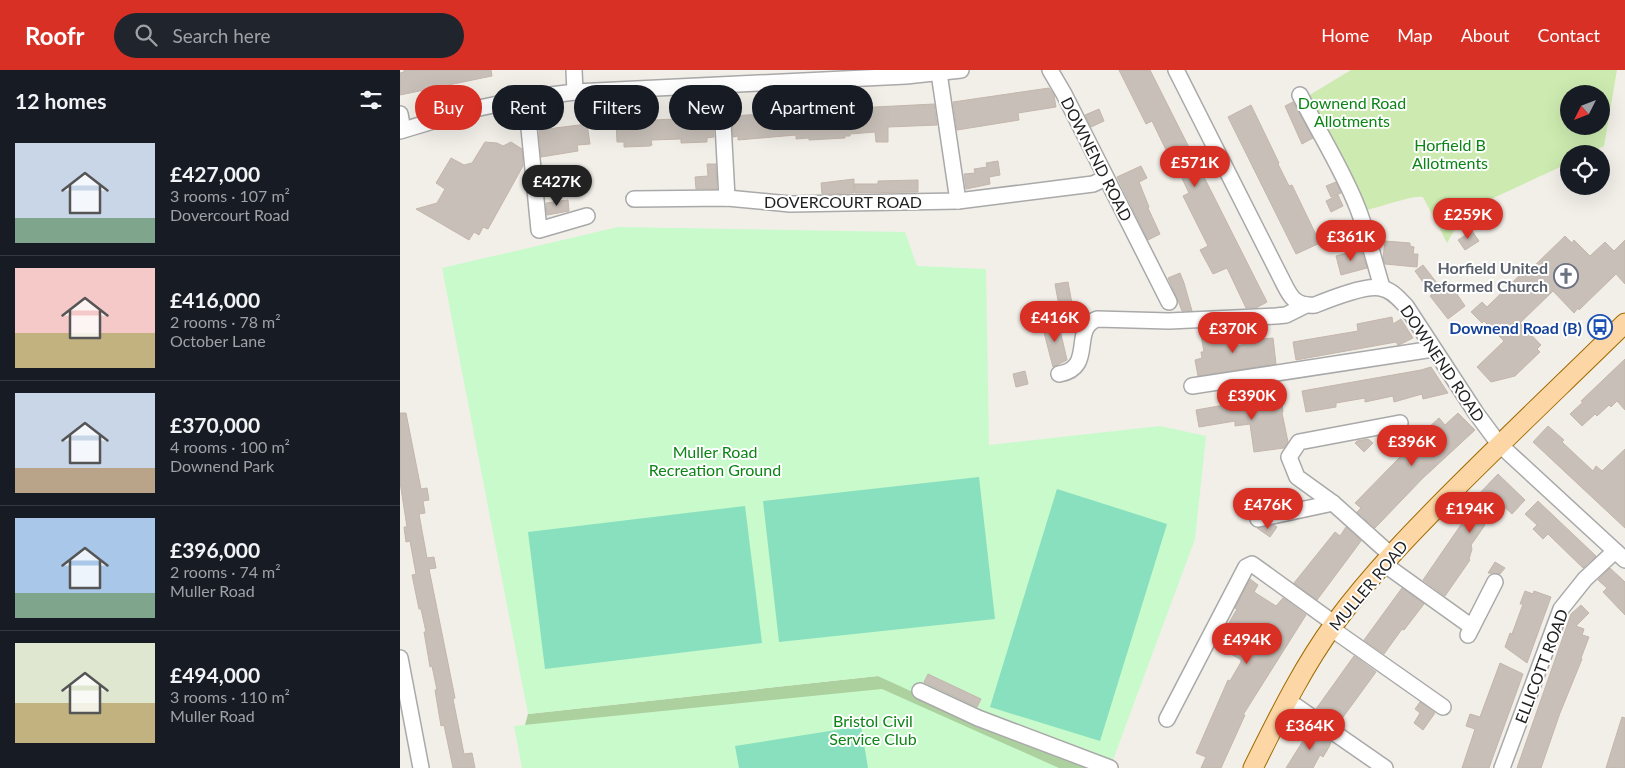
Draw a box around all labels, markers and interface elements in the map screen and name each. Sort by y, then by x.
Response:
search box [114,13,464,58]
text: Roofr [25,21,84,50]
icon: search [132,21,160,49]
text: Search here [172,24,270,47]
text: Home [1321,24,1369,46]
text: Map [1397,24,1433,46]
text: About [1461,24,1510,46]
text: Contact [1538,24,1600,46]
chip: Buy [415,85,482,130]
chip: Rent [492,85,564,130]
chip: Filters [574,85,659,130]
chip: New [669,85,742,130]
chip: Apartment [752,85,873,130]
north arrow [1560,85,1610,135]
map controls [1560,85,1610,195]
icon: filters [357,86,385,114]
text: 12 homes [15,88,106,113]
park label: Downend Road Allotments [1298,93,1406,130]
street label: DOWNEND ROAD [1057,94,1137,224]
park label: Horfield B Allotments [1412,135,1488,172]
button: locate [1560,145,1610,195]
pin: £571K [1160,146,1230,188]
text: £571K [1171,152,1219,171]
text: £427,000 [170,161,260,186]
icon: home [55,163,115,223]
pin: £427K [522,164,592,207]
text: £427K [533,171,581,190]
text: 3 rooms · 107 m² [170,186,290,205]
street label: DOVERCOURT ROAD [764,192,922,211]
pin: £259K [1433,198,1503,240]
text: £259K [1444,204,1492,223]
text: Dovercourt Road [170,205,290,224]
pin: £361K [1316,220,1386,262]
text: £361K [1327,226,1375,245]
place label: Horfield United Reformed Church [1423,258,1548,295]
church icon: Horfield United Reformed Church [1553,263,1579,289]
text: £416,000 [170,287,260,312]
icon: home [55,288,115,348]
pin: £416K [1020,300,1090,343]
street label: DOWNEND ROAD [1397,301,1489,425]
text: £416K [1031,307,1079,326]
text: 2 rooms · 78 m² [170,312,281,331]
pin: £370K [1198,312,1268,354]
bus stop icon: Downend Road (B) [1587,314,1613,340]
text: £370K [1209,318,1257,337]
place label: Downend Road (B) [1449,318,1582,337]
text: October Lane [170,331,266,350]
pin: £390K [1217,378,1287,421]
text: £390K [1228,385,1276,404]
text: £370,000 [170,412,260,437]
icon: home [55,413,115,473]
pin: £396K [1377,424,1447,467]
text: £396K [1388,431,1436,450]
text: 4 rooms · 100 m² [170,437,290,456]
park label: Muller Road Recreation Ground [649,442,781,479]
text: Downend Park [170,456,274,475]
pin: £476K [1233,488,1303,530]
pin: £194K [1435,492,1505,534]
text: £476K [1244,494,1292,513]
text: £194K [1446,498,1494,517]
street label: MULLER ROAD [1325,536,1411,634]
text: £396,000 [170,537,260,562]
icon: home [55,538,115,598]
text: 2 rooms · 74 m² [170,562,281,581]
text: Muller Road [170,581,255,600]
street label: ELLICOTT ROAD [1510,606,1572,726]
pin: £494K [1212,622,1282,665]
text: £494K [1223,629,1271,648]
text: £494,000 [170,662,260,687]
icon: home [55,663,115,723]
text: 3 rooms · 110 m² [170,687,290,706]
text: Muller Road [170,706,255,725]
pin: £364K [1275,708,1345,751]
park label: Bristol Civil Service Club [829,711,917,748]
text: £364K [1286,715,1334,734]

